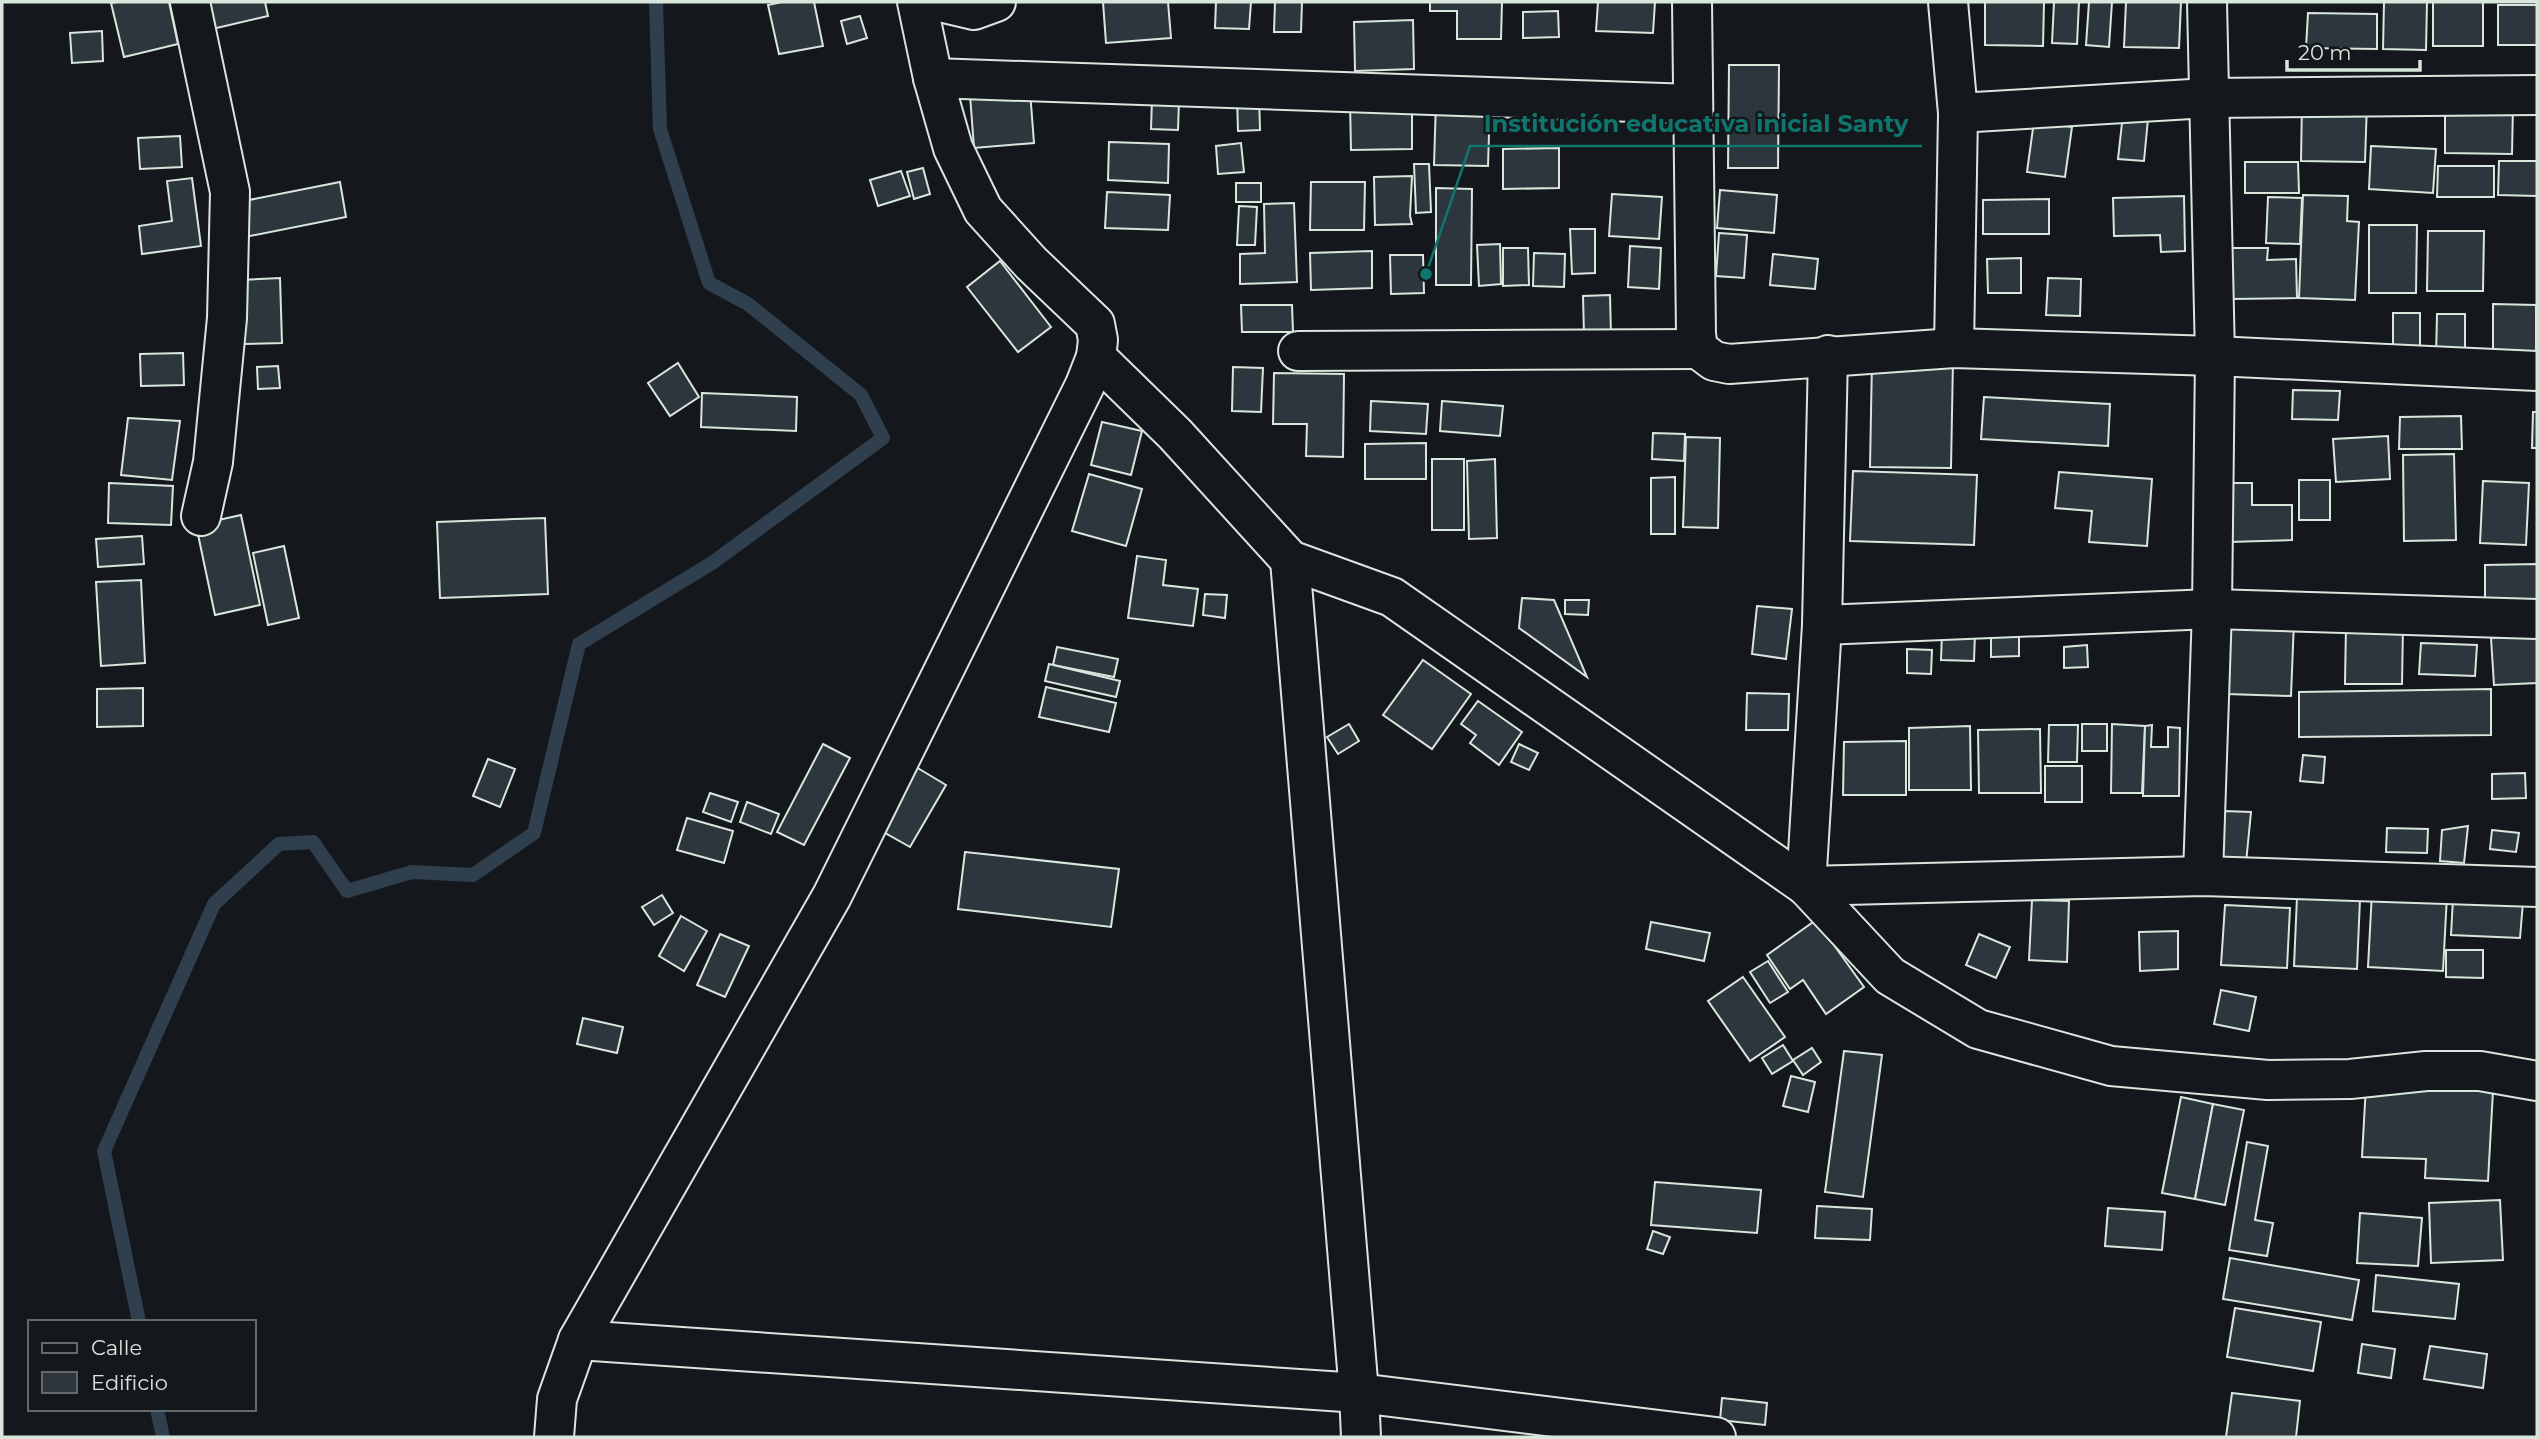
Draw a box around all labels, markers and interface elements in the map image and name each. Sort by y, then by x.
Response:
scale bar [2287,28,2420,72]
text: 20 m [2298,40,2352,65]
callout: Institución educativa inicial Santy [1470,101,1922,146]
text: Institución educativa inicial Santy [1484,109,1909,138]
legend [28,1320,256,1411]
text: Calle [91,1335,142,1360]
text: Edificio [91,1370,168,1395]

